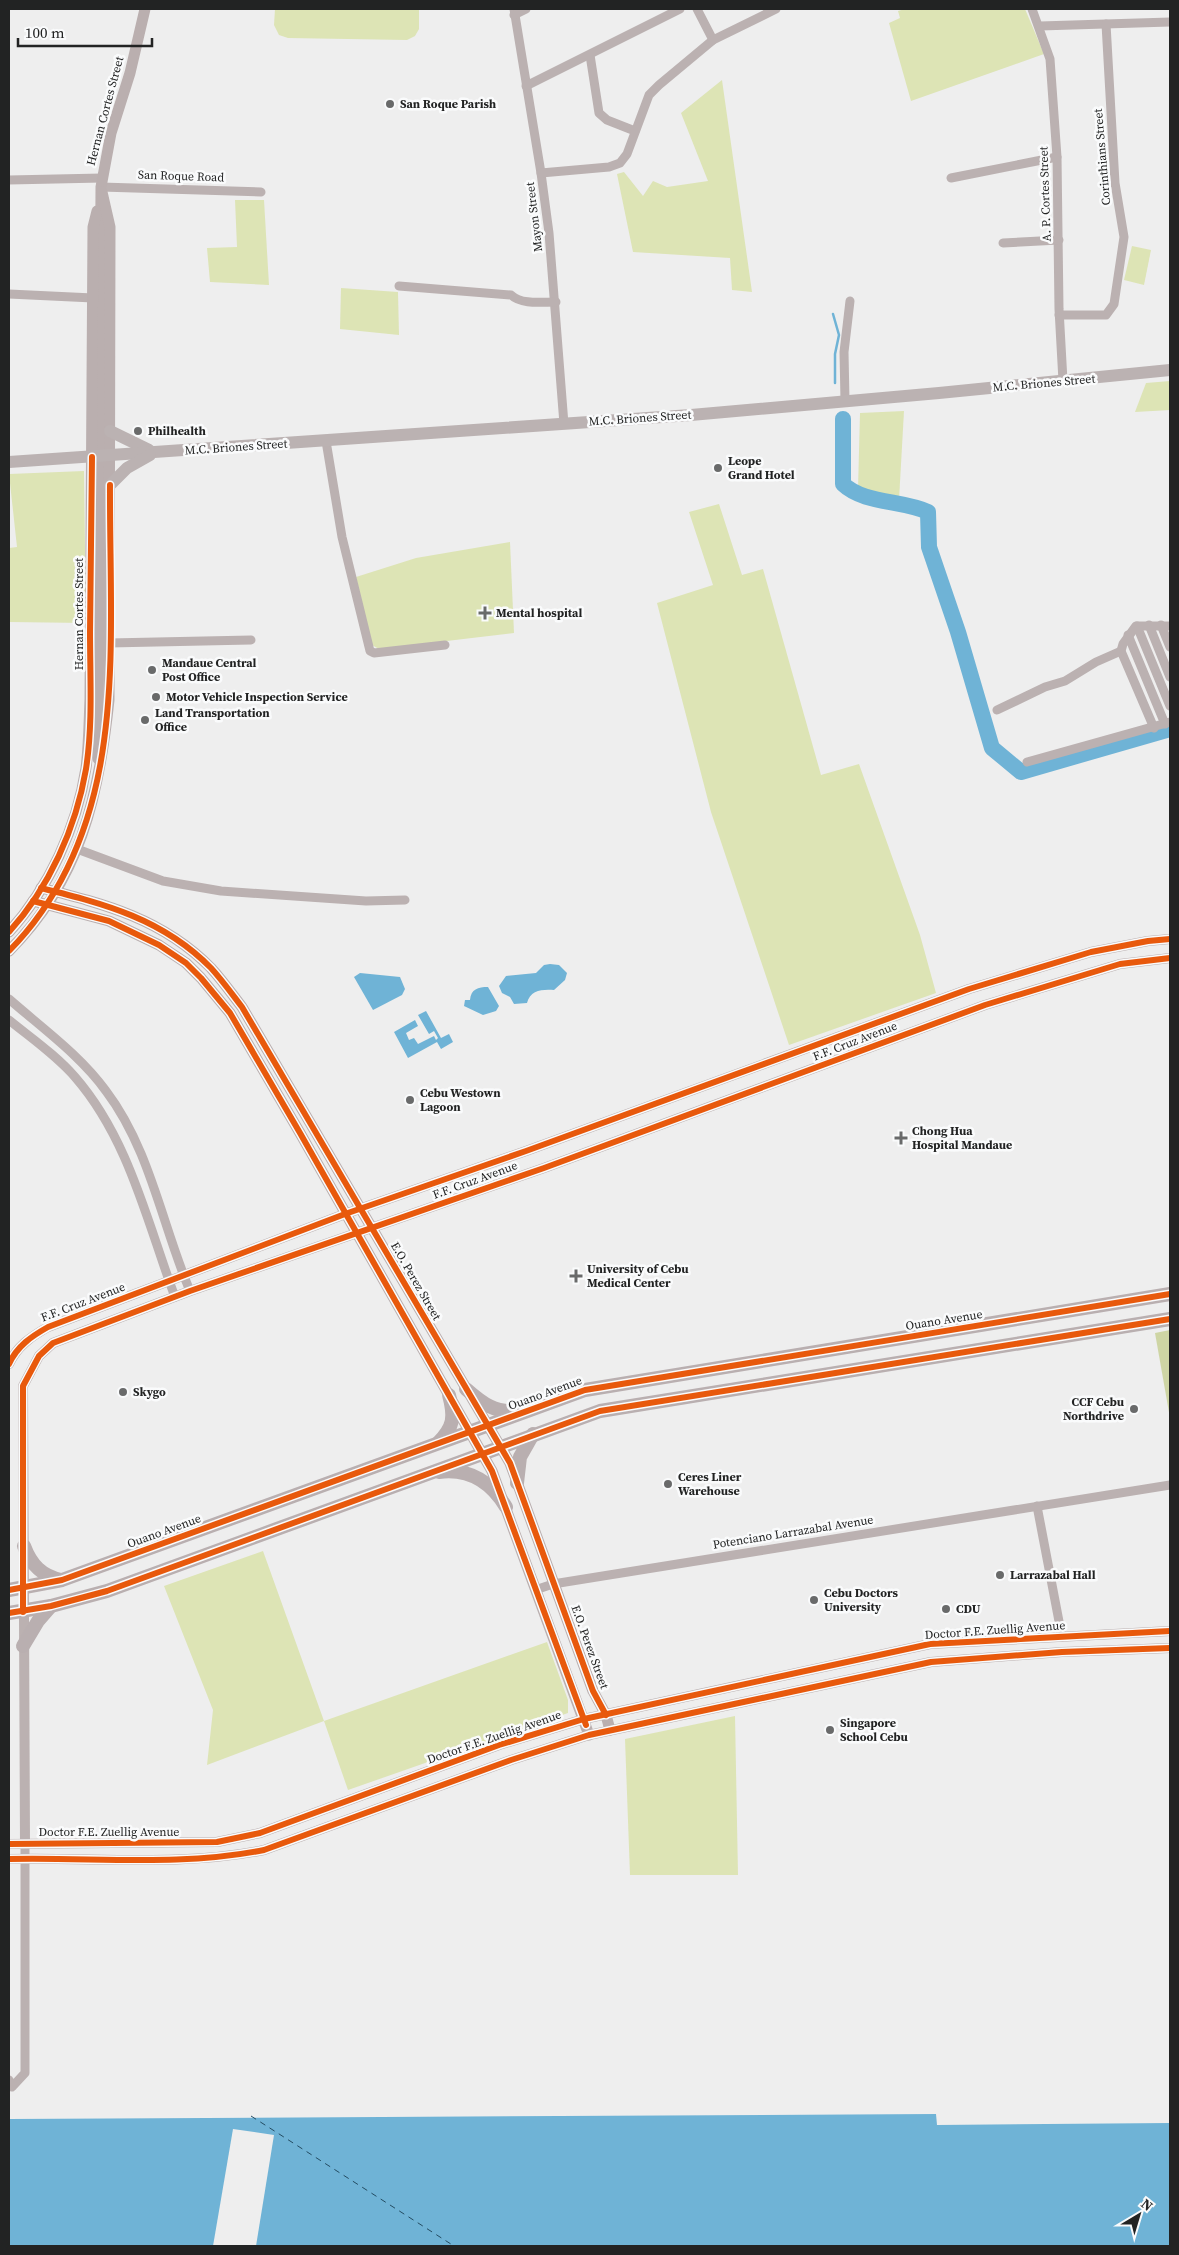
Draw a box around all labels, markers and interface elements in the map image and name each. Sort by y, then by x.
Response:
scale bar [18,15,151,47]
text: 100 m [25,22,65,43]
street label: Hernan Cortes Street [83,55,127,167]
place label: San Roque Parish [400,96,497,112]
marker: San Roque Parish [384,98,396,110]
street label: Corinthians Street [1090,108,1114,206]
street label: A. P. Cortes Street [1035,146,1055,242]
street label: San Roque Road [138,167,225,186]
street label: Mayon Street [522,181,546,253]
street label: M.C. Briones Street [992,371,1096,395]
street label: M.C. Briones Street [588,406,692,430]
place label: Philhealth [148,423,206,439]
marker: Philhealth [132,425,144,437]
street label: M.C. Briones Street [184,435,288,459]
place label: Leope Grand Hotel [728,453,795,483]
marker: Leope Grand Hotel [712,462,724,474]
street label: Hernan Cortes Street [71,558,87,670]
place label: Mental hospital [496,605,582,621]
marker: Mental hospital [478,606,492,620]
place label: Mandaue Central Post Office [162,655,257,685]
marker: Mandaue Central Post Office [146,664,158,676]
place label: Motor Vehicle Inspection Service [166,689,348,705]
marker: Motor Vehicle Inspection Service [150,691,162,703]
place label: Land Transportation Office [155,705,270,735]
marker: Land Transportation Office [139,714,151,726]
street label: F.F. Cruz Avenue [811,1018,899,1064]
place label: Cebu Westown Lagoon [420,1085,501,1115]
marker: Cebu Westown Lagoon [404,1094,416,1106]
place label: Chong Hua Hospital Mandaue [912,1123,1012,1153]
marker: Chong Hua Hospital Mandaue [894,1131,908,1145]
street label: F.F. Cruz Avenue [430,1157,520,1203]
street label: E.O. Perez Street [387,1239,445,1323]
place label: University of Cebu Medical Center [587,1261,689,1291]
marker: University of Cebu Medical Center [569,1269,583,1283]
street label: F.F. Cruz Avenue [39,1279,127,1325]
street label: Ouano Avenue [904,1306,984,1334]
street label: Ouano Avenue [506,1372,584,1414]
place label: Skygo [133,1384,166,1400]
marker: Skygo [117,1386,129,1398]
place label: CCF Cebu Northdrive [1063,1394,1125,1424]
marker: CCF Cebu Northdrive [1128,1403,1140,1415]
place label: Ceres Liner Warehouse [678,1469,742,1499]
marker: Ceres Liner Warehouse [662,1478,674,1490]
street label: Ouano Avenue [125,1510,203,1552]
street label: Potenciano Larrazabal Avenue [712,1511,874,1553]
place label: Larrazabal Hall [1010,1567,1096,1583]
marker: Larrazabal Hall [994,1569,1006,1581]
place label: Cebu Doctors University [824,1585,899,1615]
marker: Cebu Doctors University [808,1594,820,1606]
place label: CDU [956,1601,981,1617]
street label: E.O. Perez Street [567,1603,613,1691]
marker: CDU [940,1603,952,1615]
street label: Doctor F.E. Zuellig Avenue [924,1617,1066,1643]
street label: Doctor F.E. Zuellig Avenue [425,1706,563,1768]
place label: Singapore School Cebu [840,1715,909,1745]
marker: Singapore School Cebu [824,1724,836,1736]
street label: Doctor F.E. Zuellig Avenue [39,1824,179,1840]
north arrow [1114,2190,1164,2240]
text: N [1137,2194,1157,2216]

